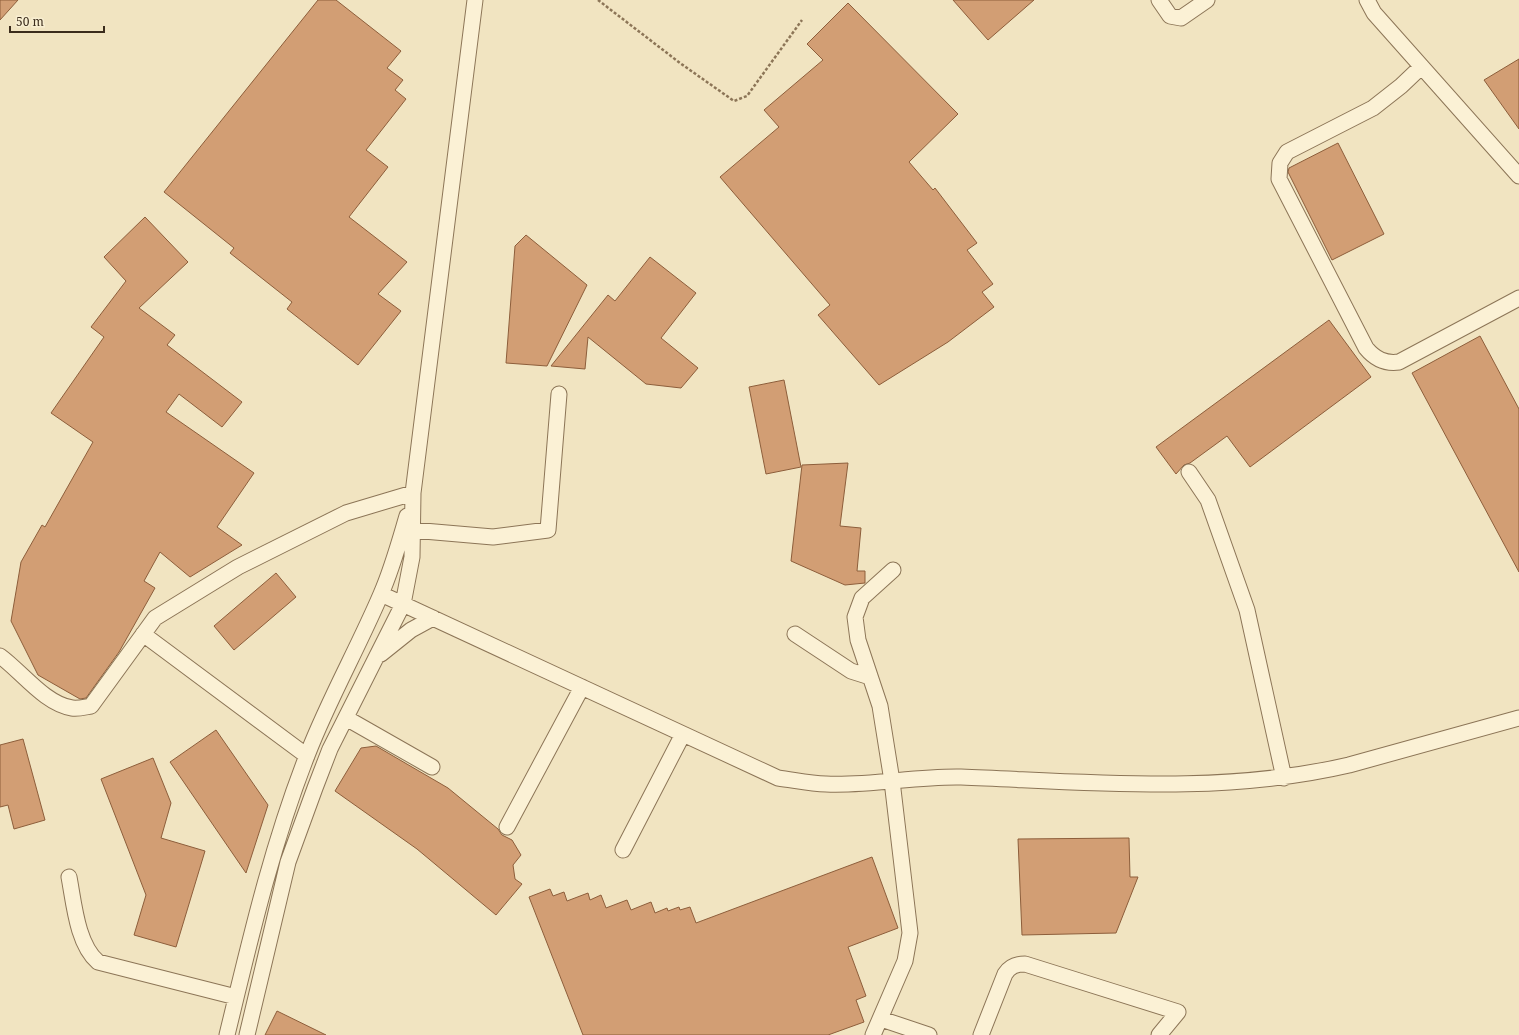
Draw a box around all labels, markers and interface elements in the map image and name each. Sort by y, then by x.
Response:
scale bar [10,8,104,34]
text: 50 m [16,13,44,30]

